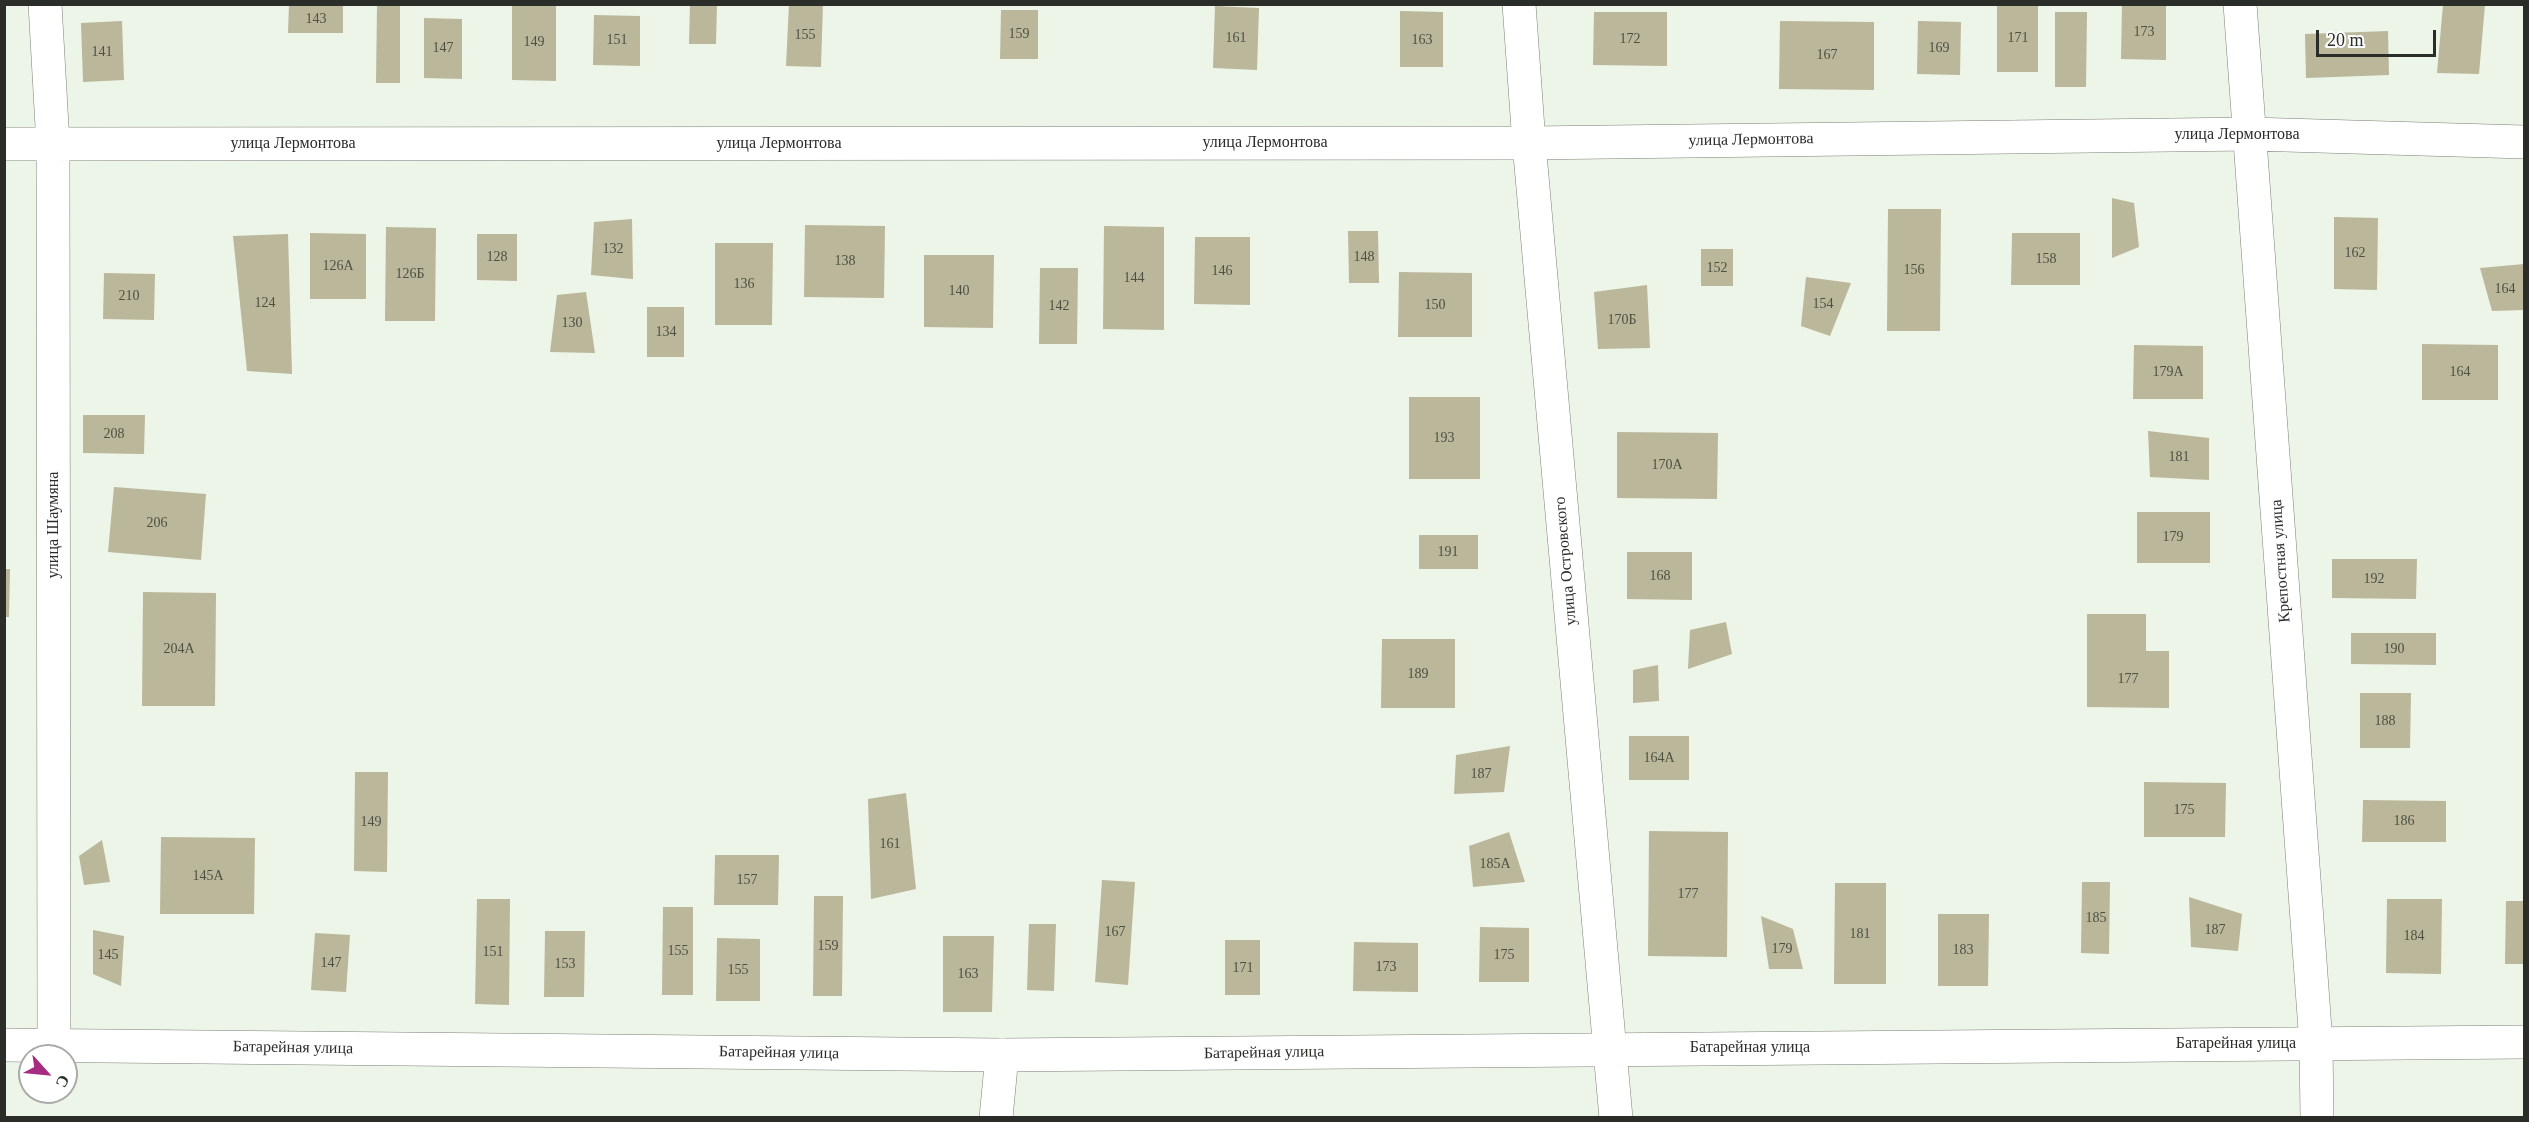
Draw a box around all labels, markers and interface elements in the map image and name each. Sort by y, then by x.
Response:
house number: 143 [306,11,326,27]
scale bar [2319,18,2439,56]
house number: 173 [2134,24,2154,40]
house number: 159 [1008,26,1030,42]
house number: 155 [794,27,816,43]
house number: 161 [1226,30,1246,46]
house number: 171 [2008,30,2028,46]
text: 20 m [2327,30,2364,50]
house number: 172 [1620,31,1640,47]
house number: 151 [606,32,628,48]
house number: 163 [1412,32,1432,48]
house number: 149 [524,34,544,50]
house number: 147 [432,40,454,56]
house number: 169 [1928,40,1950,56]
house number: 141 [92,44,112,60]
house number: 167 [1816,47,1838,63]
street label: улица Лермонтова [2174,125,2300,145]
street label: улица Лермонтова [1688,129,1814,151]
street label: улица Лермонтова [1202,133,1328,153]
street label: улица Лермонтова [230,134,356,154]
street label: улица Лермонтова [716,134,842,154]
house number: 132 [602,241,624,257]
house number: 162 [2344,245,2366,261]
house number: 128 [486,249,508,265]
house number: 148 [1354,249,1374,265]
house number: 158 [2036,251,2056,267]
house number: 138 [834,253,856,269]
house number: 126А [322,258,354,274]
house number: 152 [1706,260,1728,276]
house number: 156 [1904,262,1924,278]
house number: 146 [1212,263,1232,279]
house number: 126Б [395,266,425,282]
house number: 144 [1124,270,1144,286]
house number: 136 [734,276,754,292]
house number: 164 [2494,281,2516,297]
house number: 140 [948,283,970,299]
house number: 210 [118,288,140,304]
house number: 124 [254,295,276,311]
house number: 154 [1812,296,1834,312]
house number: 150 [1424,297,1446,313]
house number: 142 [1048,298,1070,314]
house number: 170Б [1607,312,1637,328]
house number: 130 [562,315,582,331]
house number: 134 [656,324,676,340]
house number: 179А [2152,364,2184,380]
house number: 164 [2450,364,2470,380]
house number: 208 [104,426,124,442]
house number: 193 [1434,430,1454,446]
house number: 181 [2168,449,2190,465]
house number: 170А [1651,457,1683,473]
street label: улица Шаумяна [44,472,64,578]
street label: улица Островского [1551,496,1581,626]
street label: Крепостная улица [2267,499,2295,623]
house number: 206 [146,515,168,531]
house number: 179 [2162,529,2184,545]
house number: 191 [1438,544,1458,560]
house number: 168 [1650,568,1670,584]
house number: 192 [2364,571,2384,587]
house number: 204А [163,641,195,657]
house number: 190 [2384,641,2404,657]
house number: 189 [1408,666,1428,682]
house number: 177 [2118,671,2138,687]
house number: 188 [2374,713,2396,729]
house number: 164А [1643,750,1675,766]
house number: 187 [1470,766,1492,782]
house number: 175 [2174,802,2194,818]
house number: 186 [2394,813,2414,829]
house number: 149 [360,814,382,830]
house number: 161 [880,836,900,852]
house number: 185А [1479,856,1511,872]
house number: 145А [192,868,224,884]
house number: 157 [736,872,758,888]
house number: 177 [1678,886,1698,902]
house number: 185 [2086,910,2106,926]
house number: 187 [2204,922,2226,938]
house number: 167 [1104,924,1126,940]
house number: 181 [1850,926,1870,942]
house number: 184 [2404,928,2424,944]
house number: 159 [818,938,838,954]
house number: 179 [1772,941,1792,957]
house number: 183 [1952,942,1974,958]
house number: 155 [668,943,688,959]
house number: 151 [482,944,504,960]
house number: 145 [98,947,118,963]
house number: 175 [1494,947,1514,963]
house number: 147 [320,955,342,971]
house number: 153 [554,956,576,972]
house number: 173 [1376,959,1396,975]
house number: 171 [1232,960,1254,976]
house number: 155 [728,962,748,978]
house number: 163 [958,966,978,982]
street label: Батарейная улица [2176,1034,2296,1054]
street label: Батарейная улица [233,1037,353,1059]
street label: Батарейная улица [1690,1038,1810,1058]
street label: Батарейная улица [719,1042,839,1064]
street label: Батарейная улица [1204,1042,1324,1064]
north arrow [18,1044,78,1104]
text: С [53,1072,73,1091]

